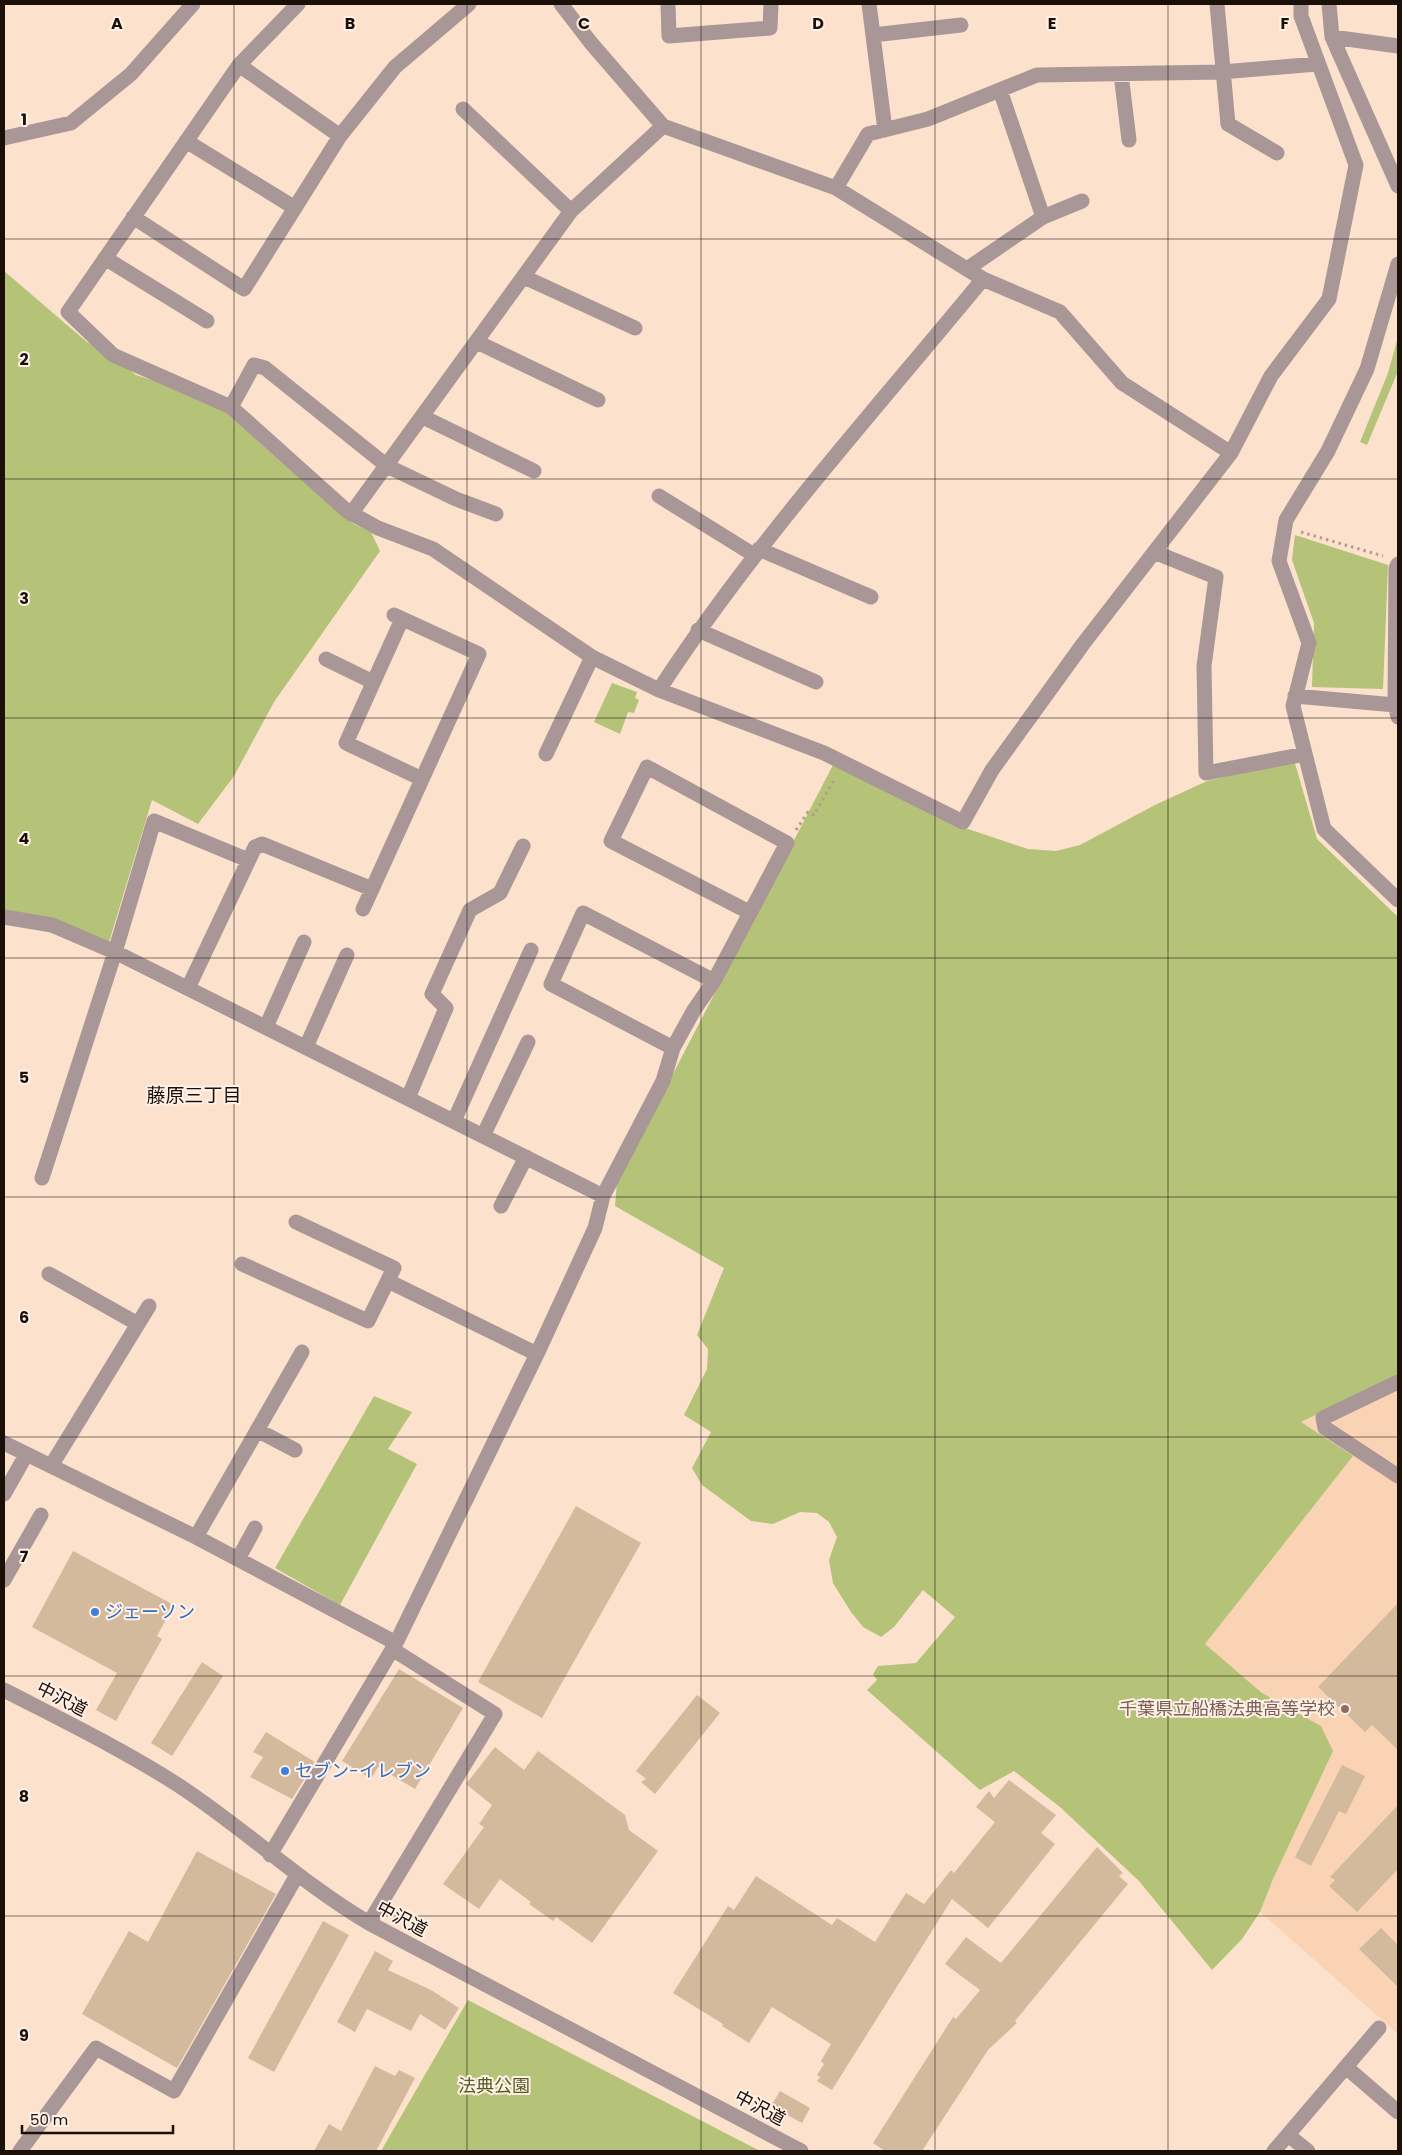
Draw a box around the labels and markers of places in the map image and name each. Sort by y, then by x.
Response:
place label: ジェーソン [105,1599,195,1624]
marker: ジェーソン [89,1606,101,1618]
place label: 千葉県立船橋法典高等学校 [1119,1696,1335,1721]
marker: 千葉県立船橋法典高等学校 [1339,1703,1351,1715]
place label: セブン-イレブン [295,1758,431,1783]
marker: セブン-イレブン [279,1765,291,1777]

